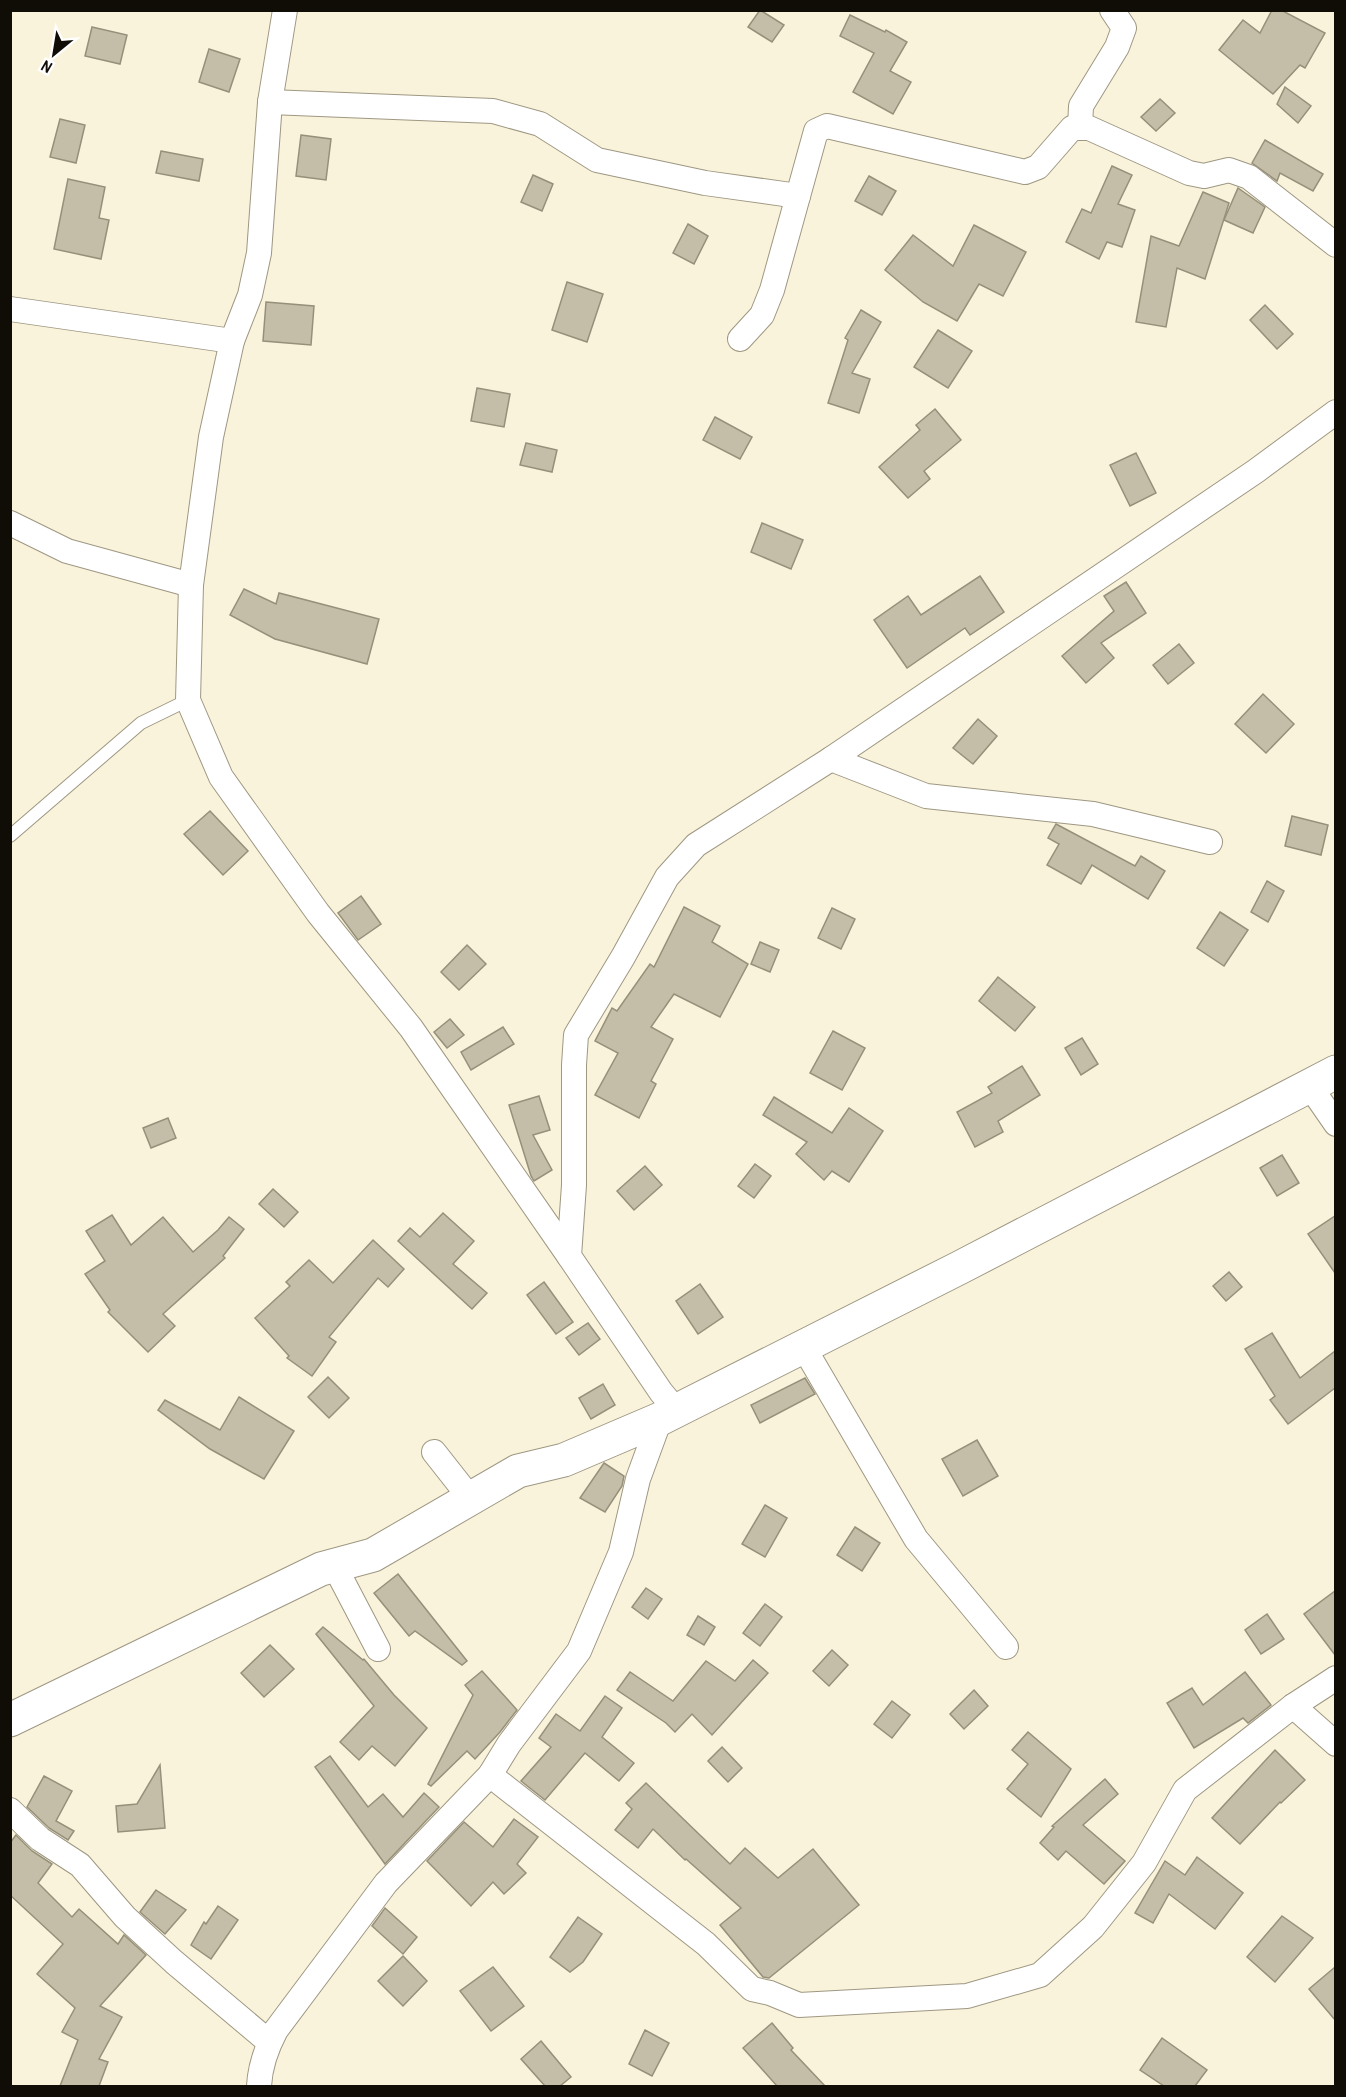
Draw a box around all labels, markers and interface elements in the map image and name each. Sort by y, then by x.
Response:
north arrow [24,24,84,84]
text: N [37,55,56,79]

